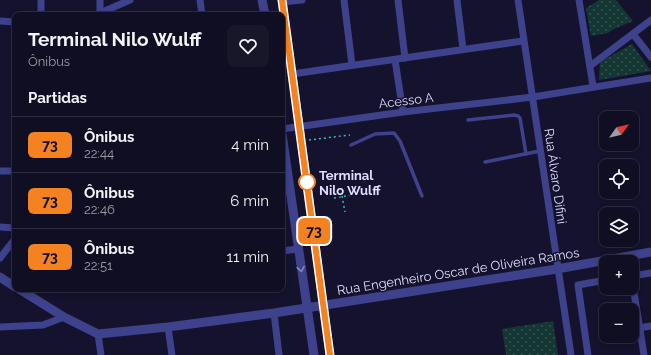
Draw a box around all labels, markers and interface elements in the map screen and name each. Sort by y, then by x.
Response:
button: heart [227,25,269,67]
text: Terminal Nilo Wulff [28,28,202,50]
text: Ônibus [28,54,70,69]
text: Partidas [28,89,87,107]
street label: Acesso A [378,90,435,111]
north arrow [599,111,639,151]
map controls [599,111,639,343]
street label: Rua Álvaro Difini [541,127,570,225]
text: Ônibus [84,128,134,146]
text: 4 min [231,136,269,154]
text: 73 [42,137,58,153]
text: 22:44 [84,146,114,161]
button: locate [599,159,639,199]
place label: Terminal Nilo Wulff [319,168,381,198]
marker: Terminal Nilo Wulff [298,173,316,191]
text: Ônibus [84,184,134,202]
text: 6 min [230,192,269,210]
text: 73 [42,193,58,209]
text: 22:46 [84,202,115,217]
button: layers [599,207,639,247]
line badge: 73 [296,218,332,244]
text: 73 [306,223,322,239]
text: Ônibus [84,240,134,258]
street label: Rua Engenheiro Oscar de Oliveira Ramos [336,245,580,298]
text: 11 min [227,248,269,266]
text: 73 [42,249,58,265]
button: + [599,255,639,295]
text: 22:51 [84,258,113,273]
one-way arrow [296,266,305,273]
button: − [599,303,639,343]

